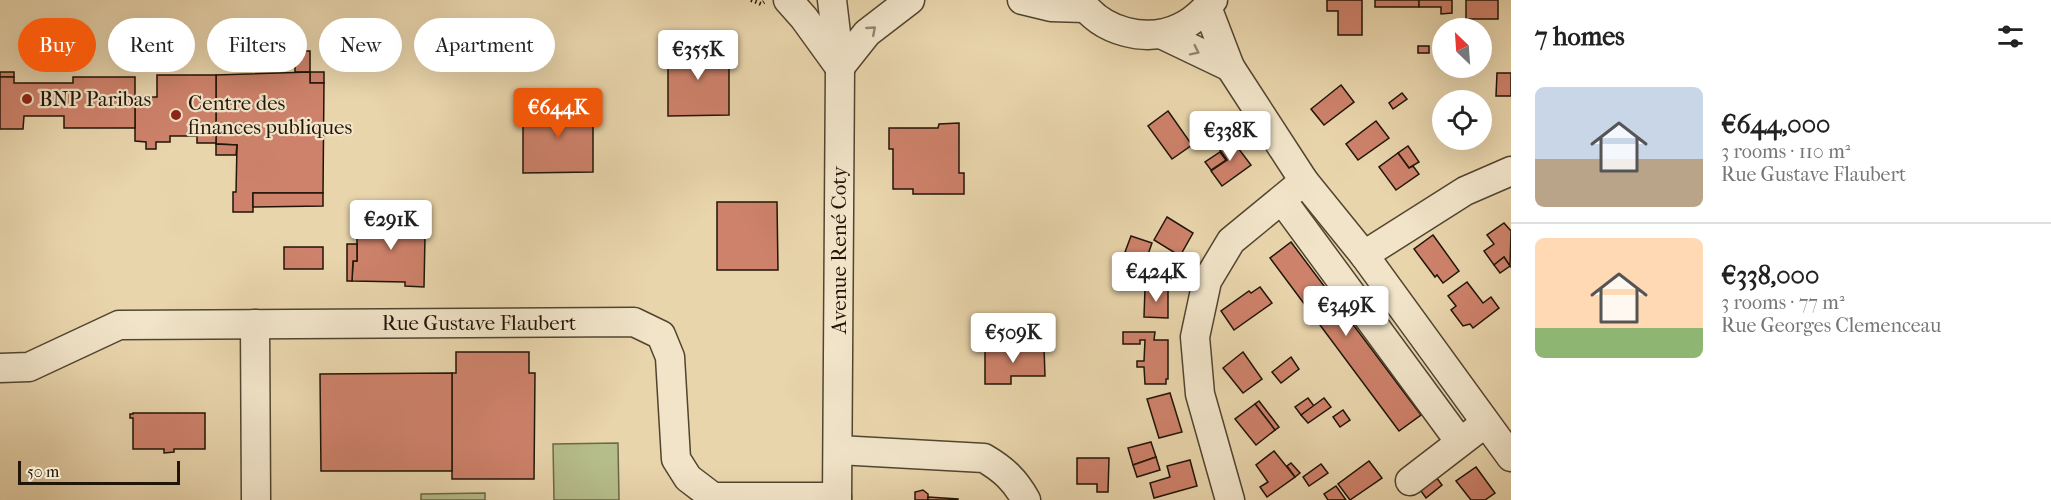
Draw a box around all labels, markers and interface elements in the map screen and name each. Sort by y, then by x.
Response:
chip: Buy [18,18,96,72]
chip: Rent [108,18,195,72]
chip: Filters [207,18,307,72]
chip: New [319,18,402,72]
chip: Apartment [414,18,555,72]
north arrow [1432,18,1492,78]
map controls [1432,18,1492,150]
icon: filters [1994,20,2027,53]
text: 7 homes [1535,21,1625,52]
one-way arrow [865,26,876,37]
pin: €355K [656,30,740,81]
text: €355K [672,38,724,61]
one-way arrow [1189,43,1200,55]
place label: BNP Paribas [39,87,152,111]
pin: €644K [516,88,600,139]
button: locate [1432,90,1492,150]
place label: Centre des finances publiques [188,91,352,139]
marker: BNP Paribas [20,92,34,106]
text: €644K [528,96,588,119]
marker: Centre des finances publiques [169,108,183,122]
text: €644,000 [1721,109,1830,140]
pin: €338K [1188,111,1272,162]
icon: home [1583,111,1655,183]
text: €338K [1204,119,1256,142]
text: 3 rooms · 110 m² [1721,140,1850,163]
text: Rue Gustave Flaubert [1721,163,1906,186]
street label: Avenue René Coty [827,165,851,335]
pin: €291K [349,200,433,251]
text: €291K [364,208,418,231]
pin: €424K [1114,252,1198,303]
text: €424K [1126,260,1186,283]
text: €338,000 [1721,260,1819,291]
icon: home [1583,262,1655,334]
pin: €349K [1304,286,1388,337]
text: 3 rooms · 77 m² [1721,291,1845,314]
text: €349K [1318,294,1374,317]
street label: Rue Gustave Flaubert [382,311,577,335]
pin: €509K [971,313,1055,364]
text: Rue Georges Clemenceau [1721,314,1941,337]
text: €509K [985,321,1041,344]
scale bar [18,458,180,486]
text: 50 m [27,462,59,481]

